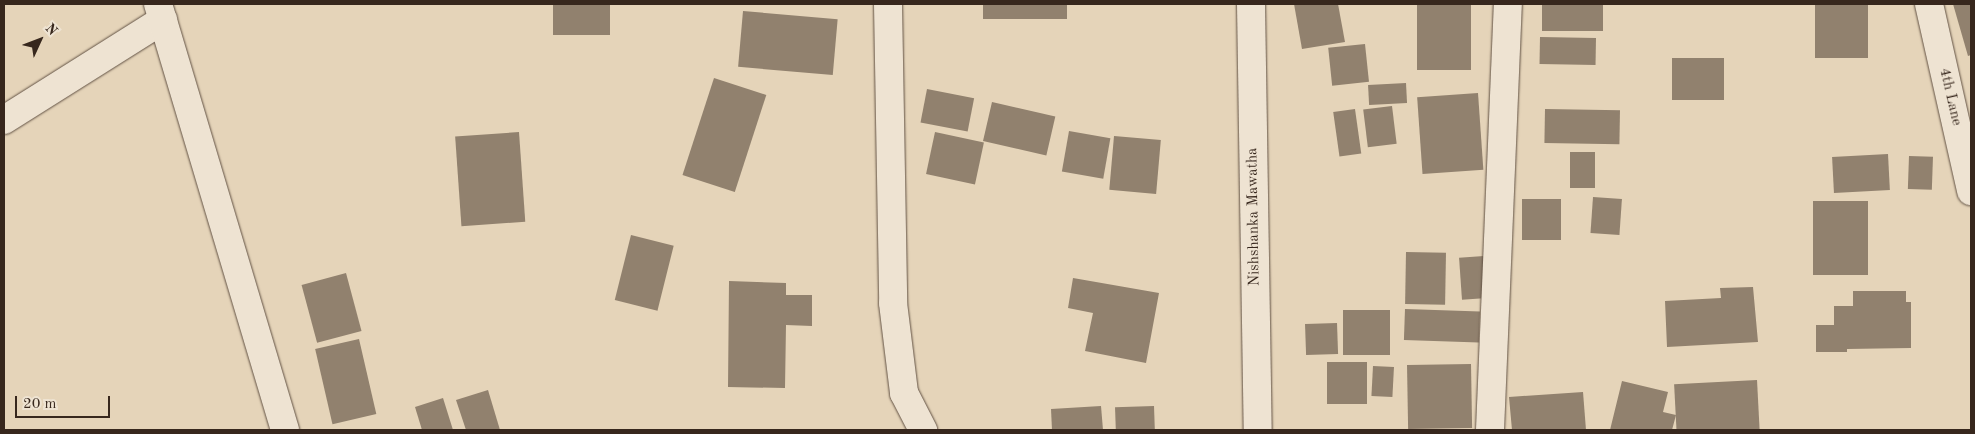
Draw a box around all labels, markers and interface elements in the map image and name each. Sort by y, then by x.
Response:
north arrow [15,15,65,65]
text: N [42,21,60,38]
street label: 4th Lane [1935,66,1965,128]
street label: Nishshanka Mawatha [1244,147,1264,287]
scale bar [18,386,112,418]
text: 20 m [23,397,57,412]

